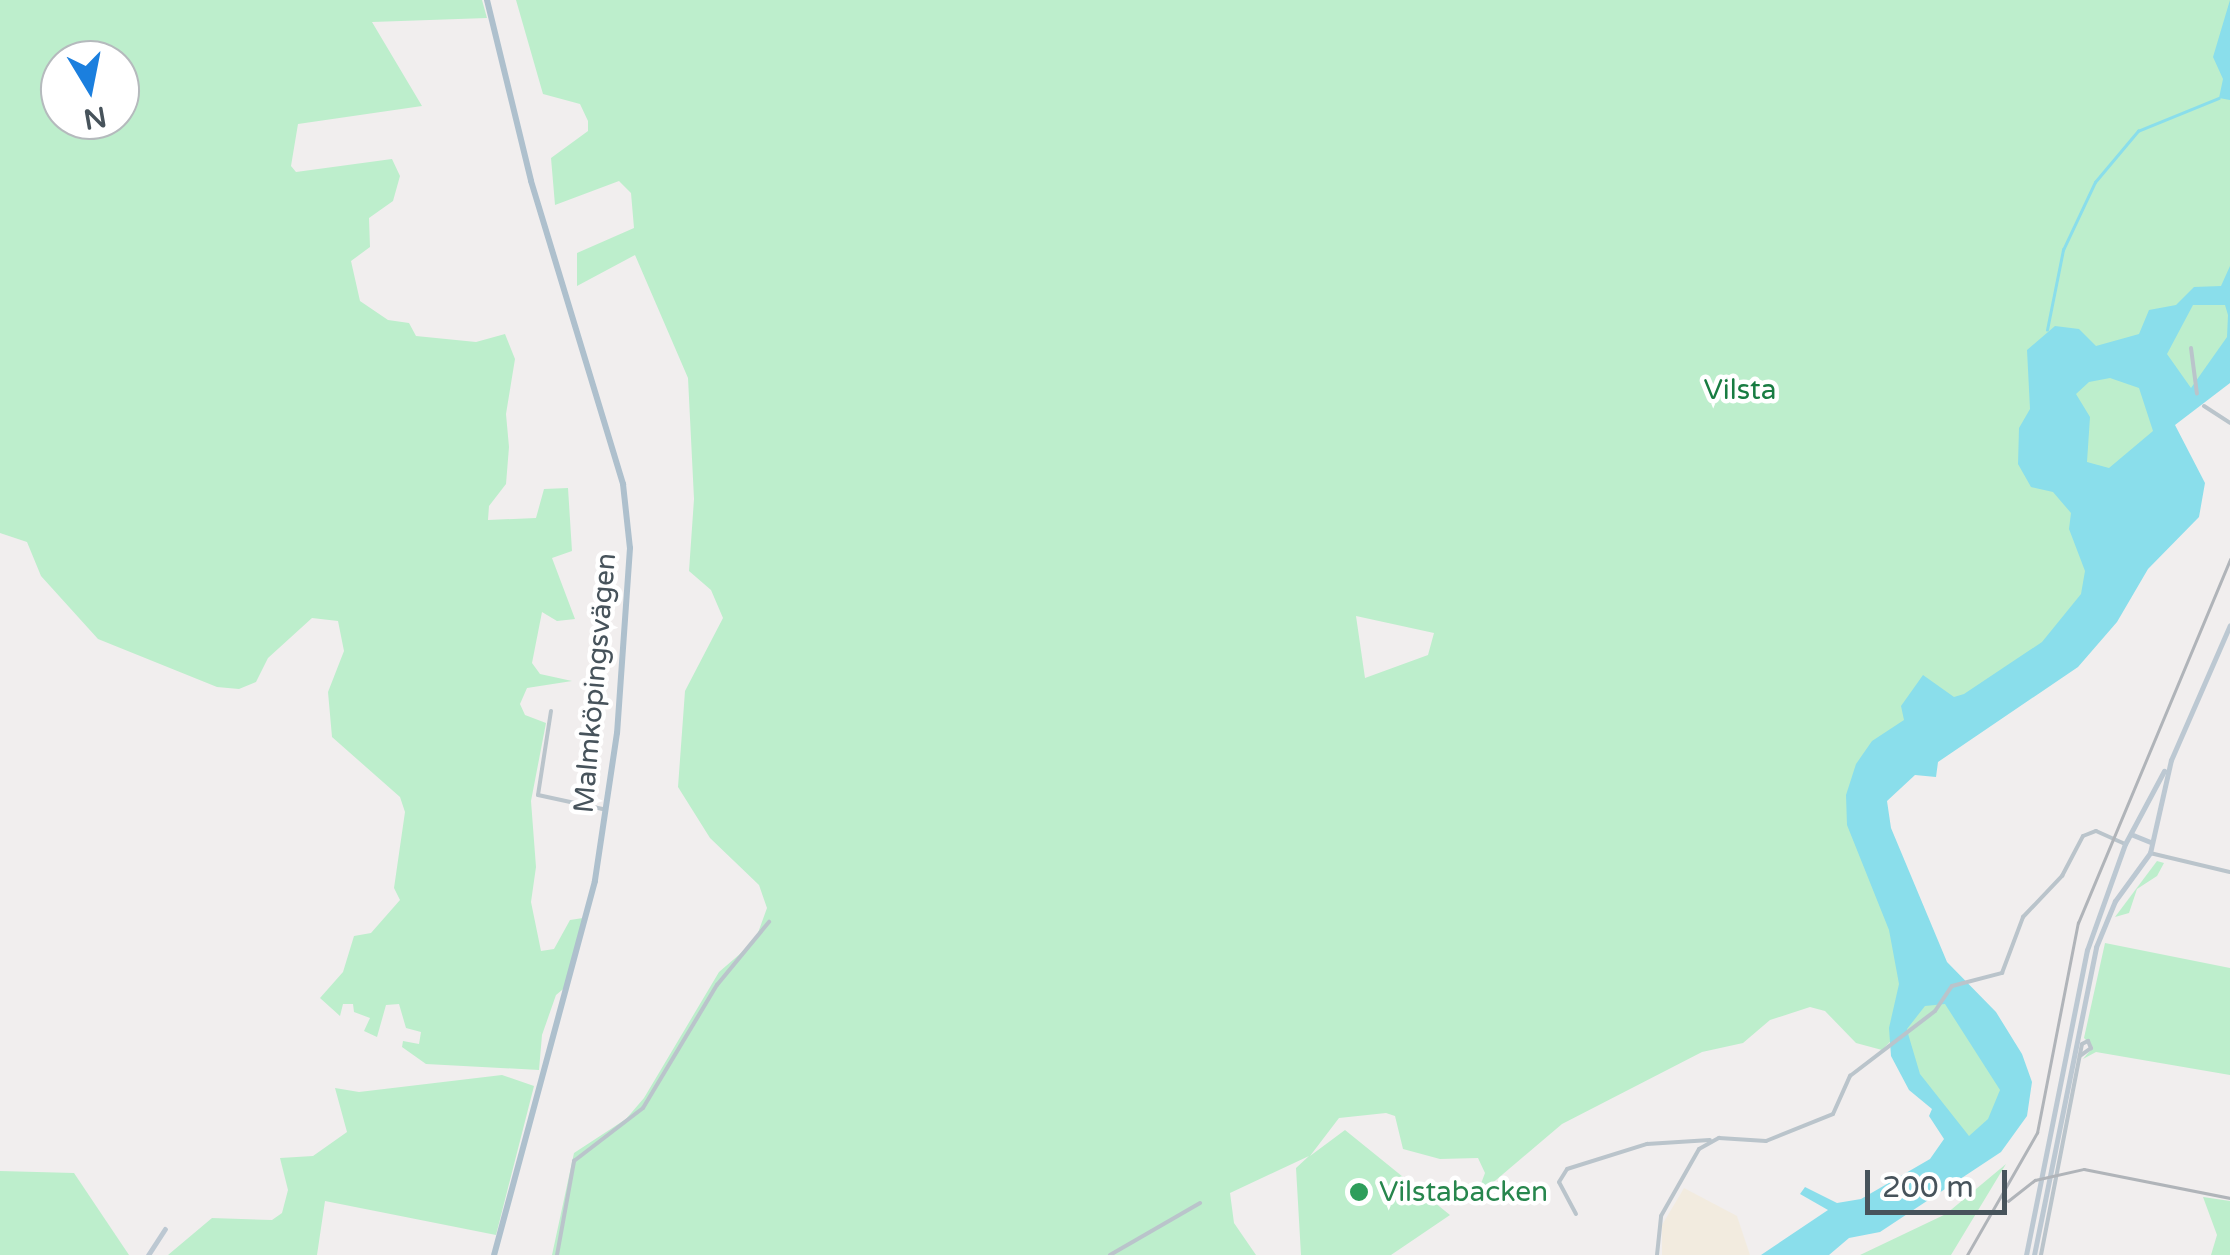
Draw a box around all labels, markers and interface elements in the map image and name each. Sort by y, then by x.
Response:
north arrow [40,40,140,140]
text: N [81,99,109,136]
park label: Vilsta [1704,373,1776,407]
street label: Malmköpingsvägen [567,551,623,815]
scale bar [1870,1150,2012,1212]
text: 200 m [1882,1169,1974,1206]
place label: Vilstabacken [1379,1175,1548,1209]
marker: Vilstabacken [1348,1181,1370,1203]

